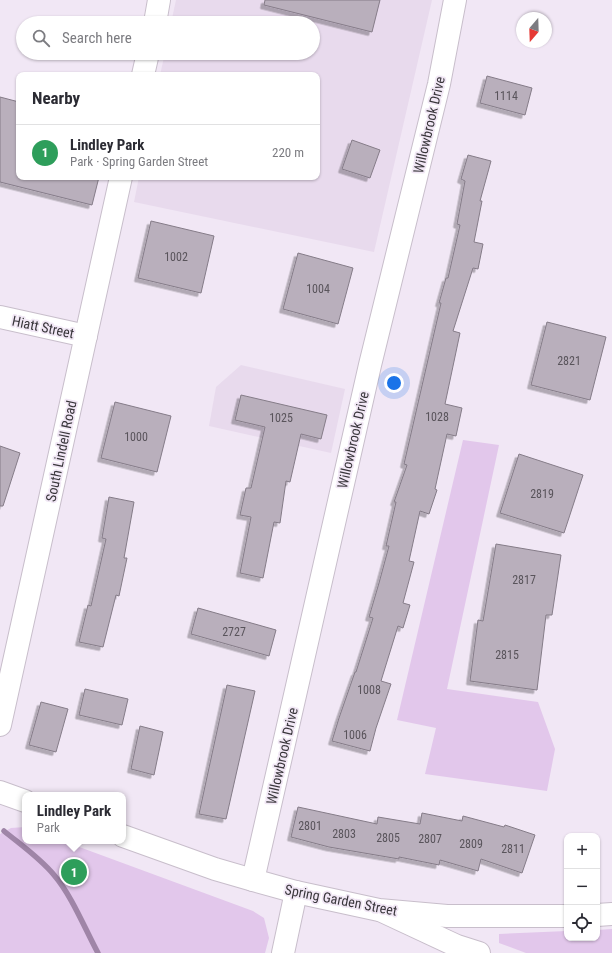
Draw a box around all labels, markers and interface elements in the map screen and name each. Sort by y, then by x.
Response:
north arrow [516,12,552,48]
search box [16,16,320,60]
icon: search [30,27,52,49]
text: Search here [62,29,132,47]
street label: Willowbrook Drive [410,75,448,175]
text: Nearby [32,88,80,108]
house number: 1114 [494,89,518,103]
text: Lindley Park [70,136,144,154]
text: 1 [42,145,48,160]
text: 220 m [272,145,304,160]
text: Park · Spring Garden Street [70,154,208,169]
house number: 1002 [164,250,188,264]
house number: 1004 [306,282,330,296]
street label: Hiatt Street [11,313,75,341]
house number: 2821 [557,354,581,368]
your location [384,373,404,393]
street label: Willowbrook Drive [334,390,372,490]
street label: South Lindell Road [42,399,80,503]
house number: 1028 [425,410,449,424]
house number: 1025 [269,411,293,425]
house number: 1000 [124,430,148,444]
house number: 2819 [530,487,554,501]
house number: 2817 [512,573,536,587]
house number: 2727 [222,625,246,639]
house number: 2815 [495,648,519,662]
house number: 1008 [357,683,381,697]
street label: Willowbrook Drive [263,706,301,806]
house number: 1006 [343,728,367,742]
popup [22,792,126,844]
text: Lindley Park [37,802,111,820]
house number: 2801 [298,819,322,833]
text: Park [37,820,60,835]
house number: 2803 [332,827,356,841]
house number: 2805 [376,831,400,845]
house number: 2807 [418,832,442,846]
map controls [564,833,600,941]
button: + [564,833,600,869]
house number: 2809 [459,837,483,851]
house number: 2811 [501,842,525,856]
pin: 1 [61,857,87,887]
button: − [564,869,600,905]
street label: Spring Garden Street [284,881,398,919]
button: locate [564,905,600,941]

